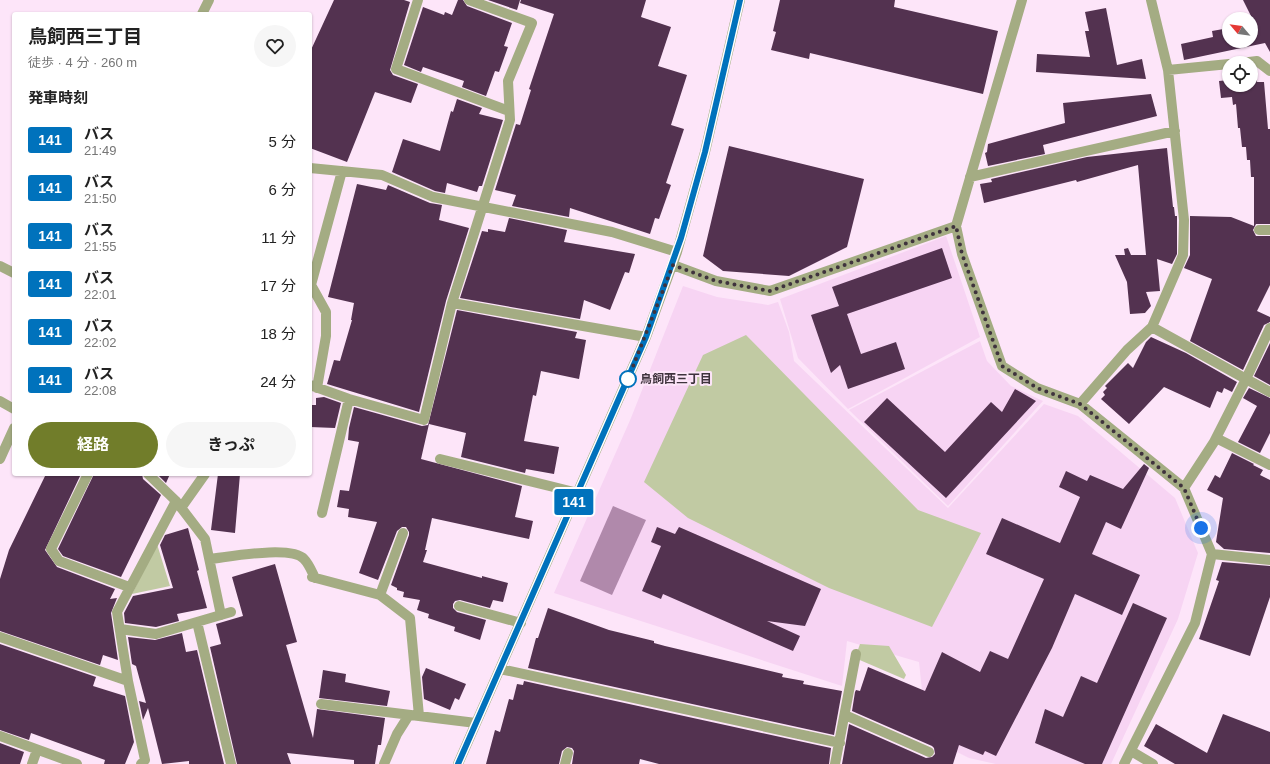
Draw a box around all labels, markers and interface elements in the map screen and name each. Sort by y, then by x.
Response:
north arrow [1222,12,1258,48]
map controls [1222,12,1258,92]
button: heart [254,25,296,67]
text: 鳥飼西三丁目 [28,26,142,47]
text: 徒歩 · 4 分 · 260 m [28,55,137,70]
button: locate [1222,56,1258,92]
text: 発車時刻 [28,89,88,106]
text: バス [84,125,114,142]
text: 141 [38,132,62,148]
text: 5 分 [268,133,296,150]
text: 21:49 [84,143,117,158]
text: バス [84,173,114,190]
text: 141 [38,180,62,196]
text: 6 分 [268,181,296,198]
text: 21:50 [84,191,117,206]
text: バス [84,221,114,238]
text: 141 [38,228,62,244]
text: 11 分 [261,229,296,246]
text: 21:55 [84,239,117,254]
text: バス [84,269,114,286]
text: 141 [38,276,62,292]
text: 17 分 [260,277,296,294]
text: 22:01 [84,287,117,302]
text: バス [84,317,114,334]
text: 141 [38,324,62,340]
text: 18 分 [260,325,296,342]
text: 22:02 [84,335,117,350]
text: バス [84,365,114,382]
marker: 鳥飼西三丁目 [619,370,637,388]
text: 141 [38,372,62,388]
place label: 鳥飼西三丁目 [640,372,712,386]
text: 24 分 [260,373,296,390]
text: 22:08 [84,383,117,398]
button: 経路 [28,422,158,468]
button: きっぷ [166,422,296,468]
line badge: 141 [551,489,597,515]
text: 141 [562,494,586,510]
your location [1191,518,1211,538]

